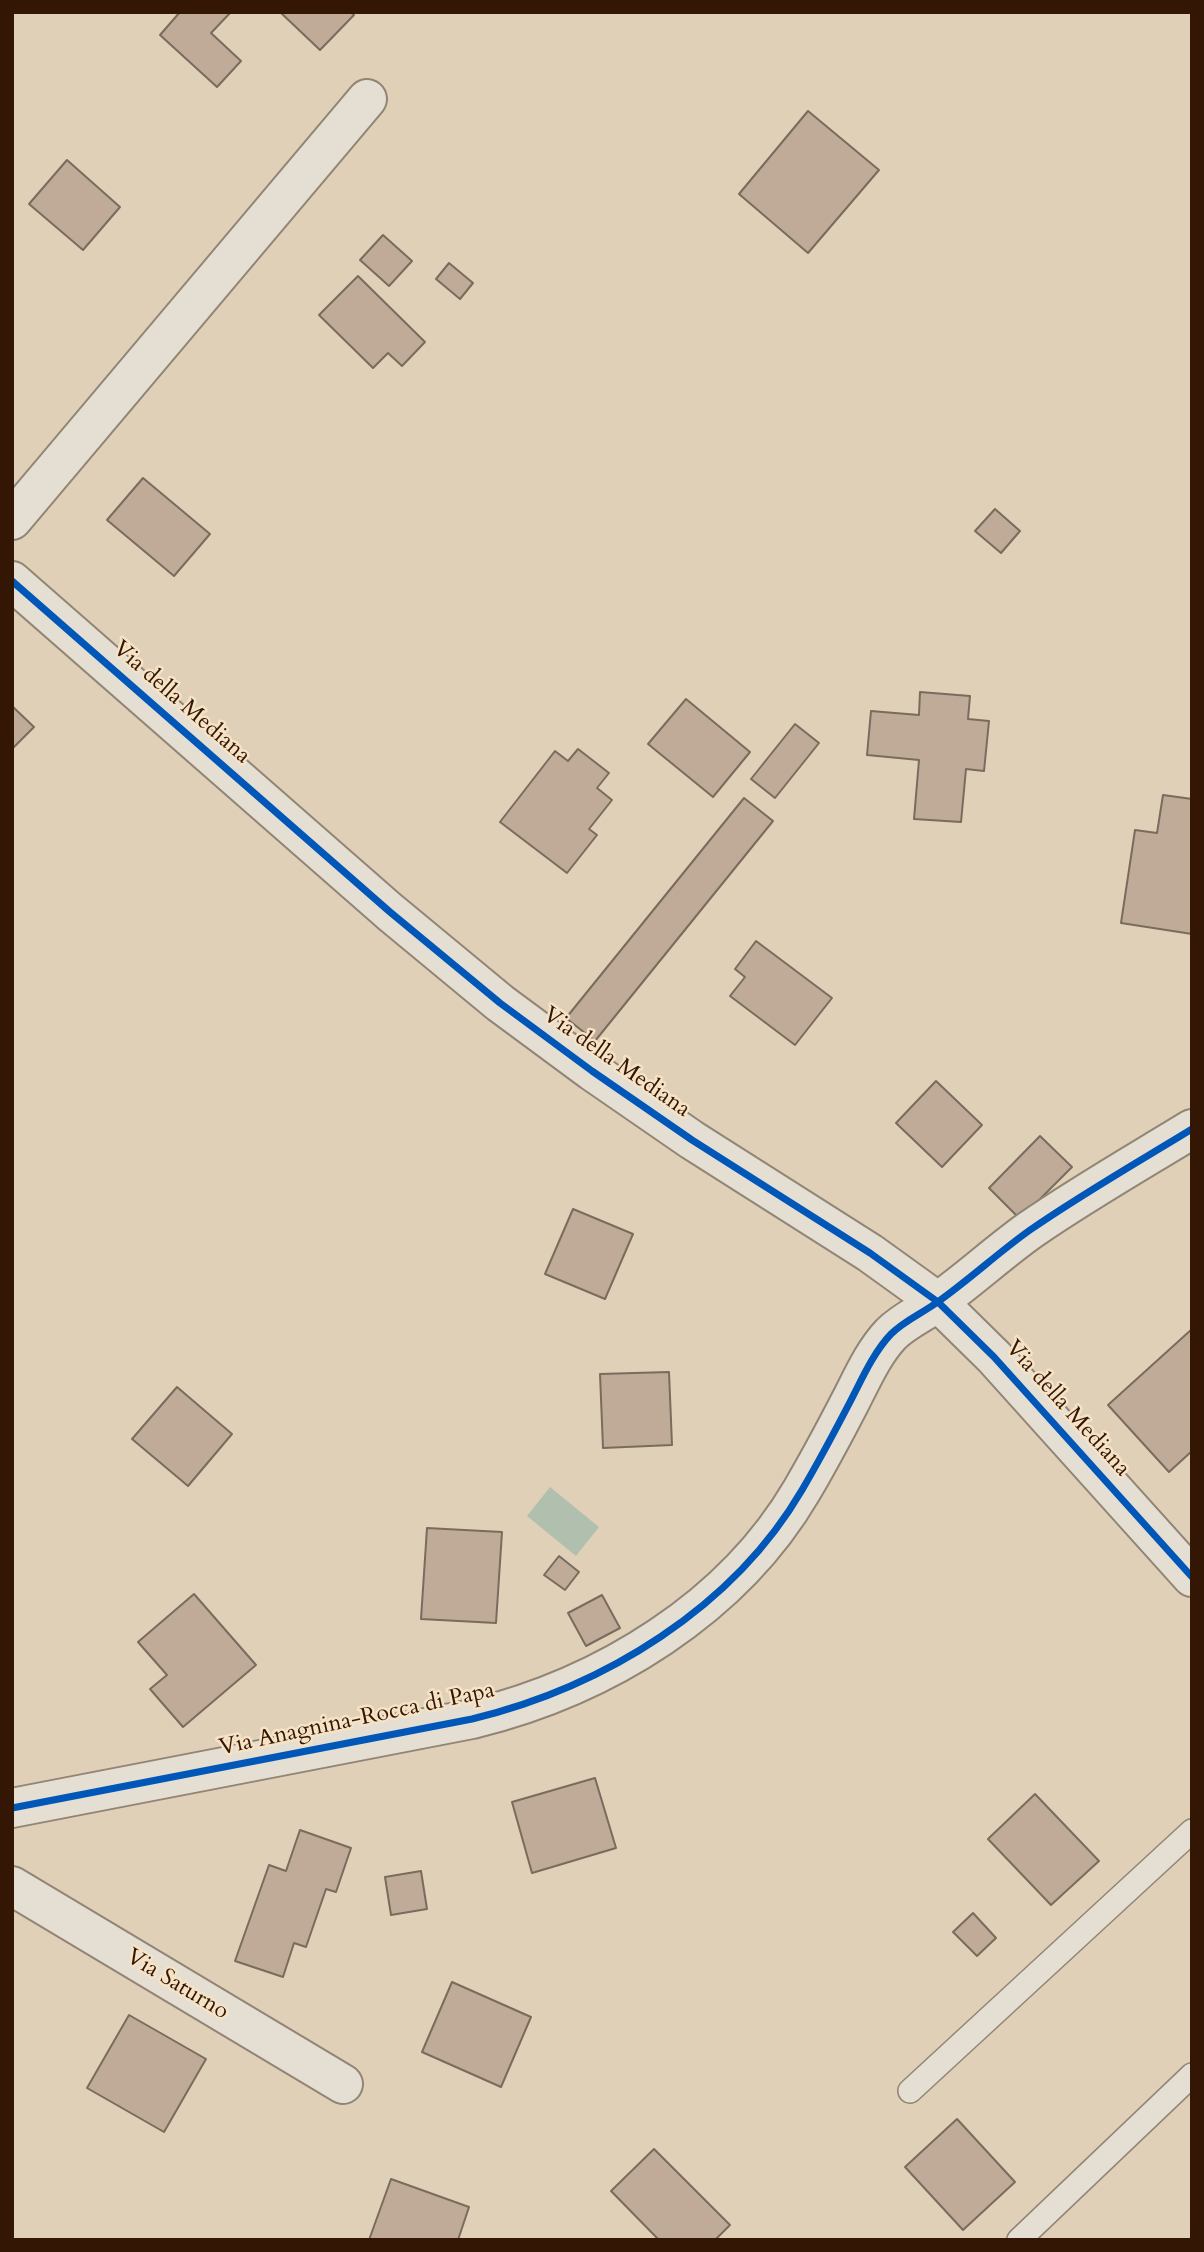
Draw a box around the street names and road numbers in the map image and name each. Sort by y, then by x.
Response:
street label: Via della Mediana [106,636,256,770]
street label: Via della Mediana [537,1002,695,1124]
street label: Via della Mediana [999,1335,1135,1483]
street label: Via Anagnina-Rocca di Papa [217,1677,497,1763]
street label: Via Saturno [121,1944,233,2026]

